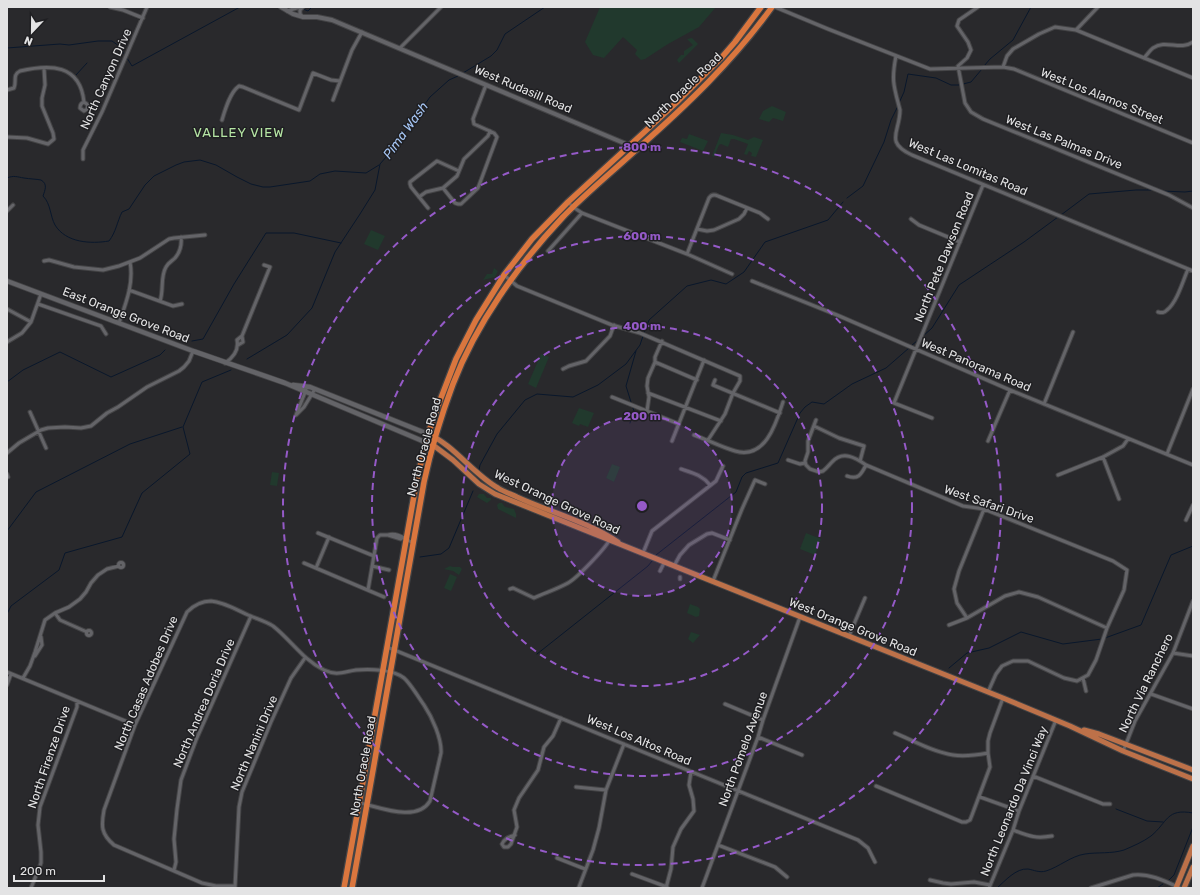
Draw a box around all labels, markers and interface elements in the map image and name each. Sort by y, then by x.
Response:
north arrow [12,12,52,52]
street label: North Canyon Drive [77,26,135,132]
text: N [22,33,35,48]
street label: North Oracle Road [642,50,724,130]
street label: West Rudasill Road [472,62,574,116]
street label: West Los Alamos Street [1039,65,1166,127]
water label: Pima Wash [380,99,431,162]
street label: West Las Palmas Drive [1004,112,1125,172]
district label: VALLEY VIEW [193,125,285,140]
street label: West Las Lomitas Road [906,136,1030,198]
text: 800 m [623,140,661,154]
street label: North Pete Dawson Road [911,190,977,324]
text: 600 m [623,229,661,243]
street label: East Orange Grove Road [61,284,191,346]
text: 400 m [623,319,661,333]
street label: West Panorama Road [919,336,1033,394]
street label: North Oracle Road [404,396,444,498]
text: 200 m [623,409,661,423]
street label: West Orange Grove Road [492,467,622,537]
street label: West Safari Drive [942,482,1036,526]
centre of rings [635,499,649,513]
street label: West Orange Grove Road [787,595,919,659]
street label: North Casas Adobes Drive [111,613,181,752]
street label: North Via Ranchero [1116,631,1176,735]
street label: North Andrea Doria Drive [170,636,238,770]
street label: North Pomelo Avenue [716,689,770,808]
street label: North Nanini Drive [228,693,280,793]
street label: North Firenze Drive [25,704,73,810]
street label: West Los Altos Road [585,712,693,768]
street label: North Oracle Road [347,715,379,817]
street label: North Leonardo Da Vinci Way [977,724,1051,878]
scale bar [14,857,104,883]
text: 200 m [20,864,56,878]

